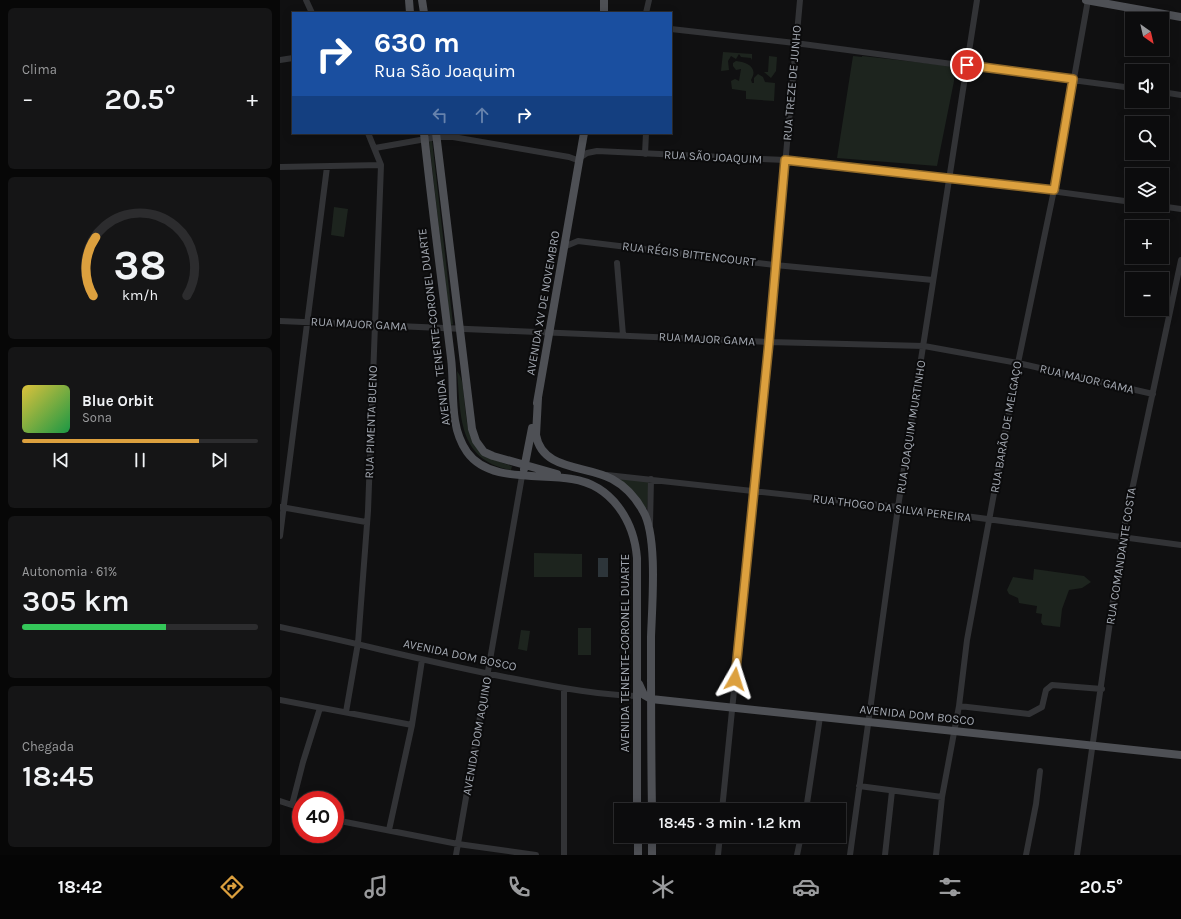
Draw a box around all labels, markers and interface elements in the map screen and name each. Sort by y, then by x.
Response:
north arrow [1125,12,1169,56]
map controls [1125,12,1169,316]
street label: RUA TREZE DE JUNHO [780,24,804,141]
text: 630 m [374,26,460,59]
icon: right [308,28,360,80]
pin [950,48,984,82]
icon: arrive [956,54,978,76]
text: Rua São Joaquim [374,60,516,82]
text: Clima [22,62,57,77]
button: sound [1125,64,1169,108]
text: 20.5° [104,81,176,117]
text: − [22,86,34,112]
text: + [246,86,258,112]
icon: left [429,104,451,126]
icon: ahead [471,104,493,126]
icon: right [513,104,535,126]
button: search [1125,116,1169,160]
street label: RUA SÃO JOAQUIM [664,147,762,167]
button: layers [1125,168,1169,212]
button: + [1125,220,1169,264]
street label: AVENIDA TENENTE-CORONEL DUARTE [415,228,453,426]
street label: AVENIDA XV DE NOVEMBRO [523,230,563,376]
street label: RUA RÉGIS BITTENCOURT [621,238,757,269]
text: 38 [114,241,166,289]
button: − [1125,272,1169,316]
text: km/h [122,287,158,304]
street label: RUA MAJOR GAMA [310,314,408,334]
street label: RUA MAJOR GAMA [658,329,756,349]
street label: RUA JOAQUIM MURTINHO [894,359,929,495]
street label: RUA BARÃO DE MELGAÇO [987,360,1025,494]
street label: RUA MAJOR GAMA [1038,361,1136,397]
street label: RUA PIMENTA BUENO [362,365,380,479]
text: Blue Orbit [82,392,154,410]
text: Sona [82,410,112,425]
icon: previous [50,449,72,471]
icon: pause [129,449,151,471]
icon: next [208,449,230,471]
street label: RUA COMANDANTE COSTA [1103,486,1139,626]
street label: RUA THOGO DA SILVA PEREIRA [812,491,972,525]
street label: AVENIDA TENENTE-CORONEL DUARTE [618,554,632,752]
text: Autonomia · 61% [22,564,117,579]
text: 305 km [22,583,130,619]
street label: AVENIDA DOM BOSCO [402,636,518,674]
position arrow [714,658,756,700]
street label: AVENIDA DOM AQUINO [460,676,494,796]
street label: AVENIDA DOM BOSCO [859,702,975,728]
text: Chegada [22,739,74,754]
text: 18:45 [22,758,94,794]
speed limit sign: 40 [292,791,344,843]
text: 18:45 · 3 min · 1.2 km [659,814,801,832]
icon: directions [218,873,246,901]
icon: music [362,873,390,901]
icon: phone [505,873,533,901]
icon: climate [649,873,677,901]
icon: car [792,873,820,901]
icon: filters [936,873,964,901]
text: 18:42 [58,876,102,898]
text: 20.5° [1079,876,1123,898]

